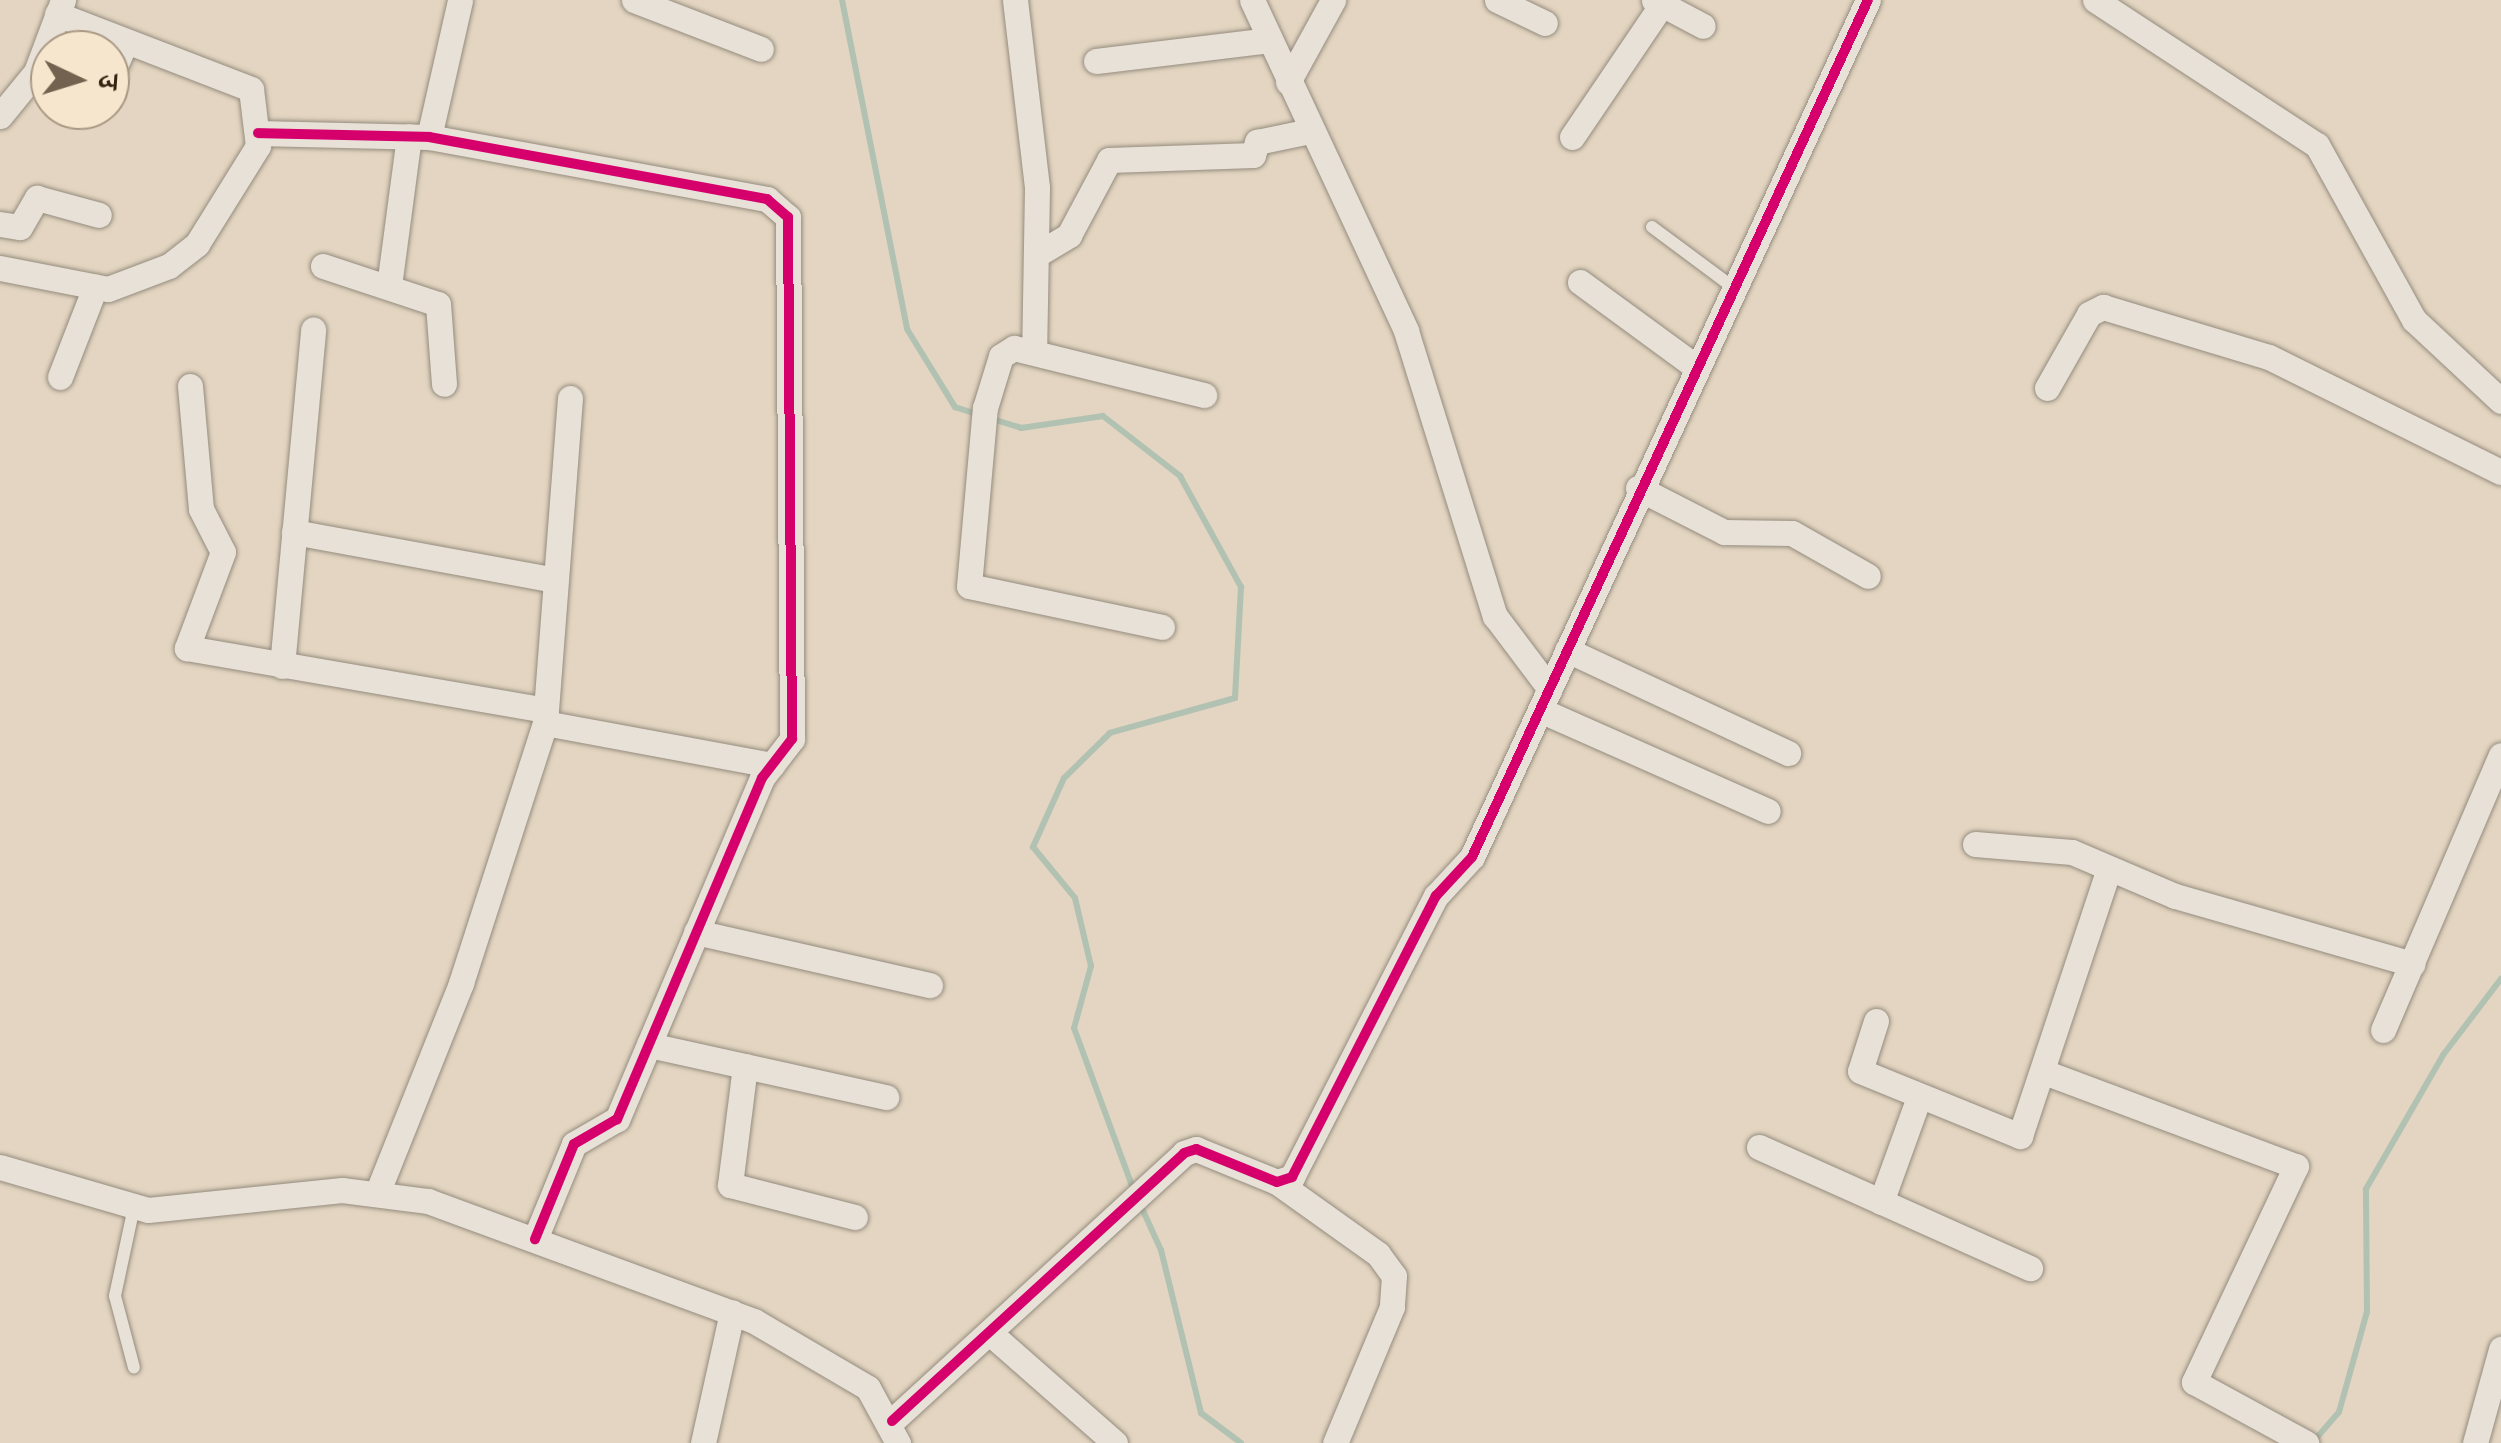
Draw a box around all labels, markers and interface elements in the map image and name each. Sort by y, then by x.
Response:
north arrow [30,30,130,130]
text: उ [88,74,127,90]

